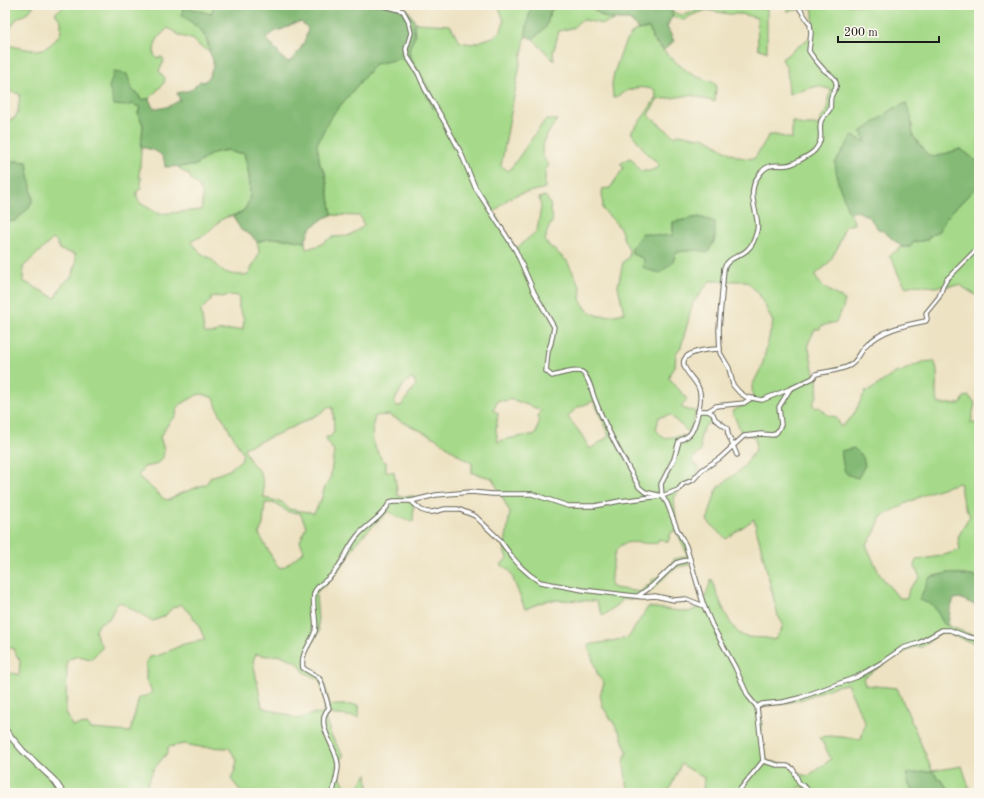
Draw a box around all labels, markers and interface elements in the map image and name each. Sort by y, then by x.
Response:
scale bar [838,18,939,44]
text: 200 m [844,27,878,39]

